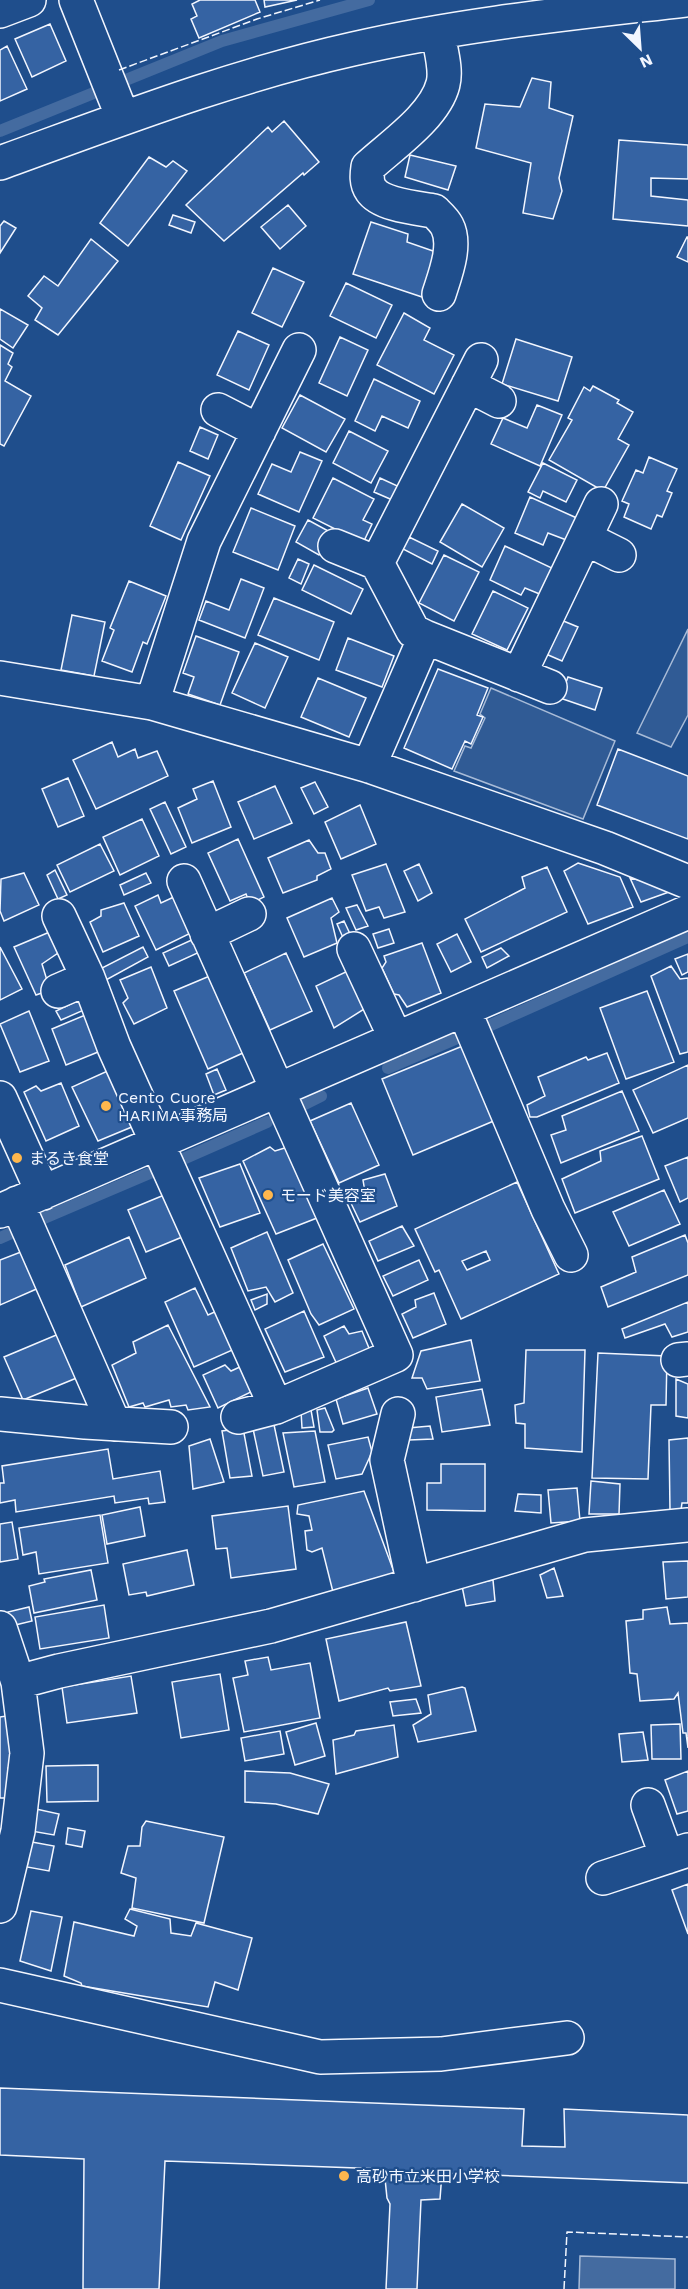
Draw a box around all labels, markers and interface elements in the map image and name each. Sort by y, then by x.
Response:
north arrow [610,18,670,78]
text: N [637,50,656,72]
place label: Cento Cuore HARIMA事務局 [118,1088,228,1125]
marker: Cento Cuore HARIMA事務局 [99,1099,113,1113]
place label: まるき食堂 [29,1149,109,1168]
marker: まるき食堂 [10,1151,24,1165]
place label: モード美容室 [280,1186,376,1205]
marker: モード美容室 [261,1188,275,1202]
place label: 高砂市立米田小学校 [356,2167,500,2186]
marker: 高砂市立米田小学校 [337,2169,351,2183]

